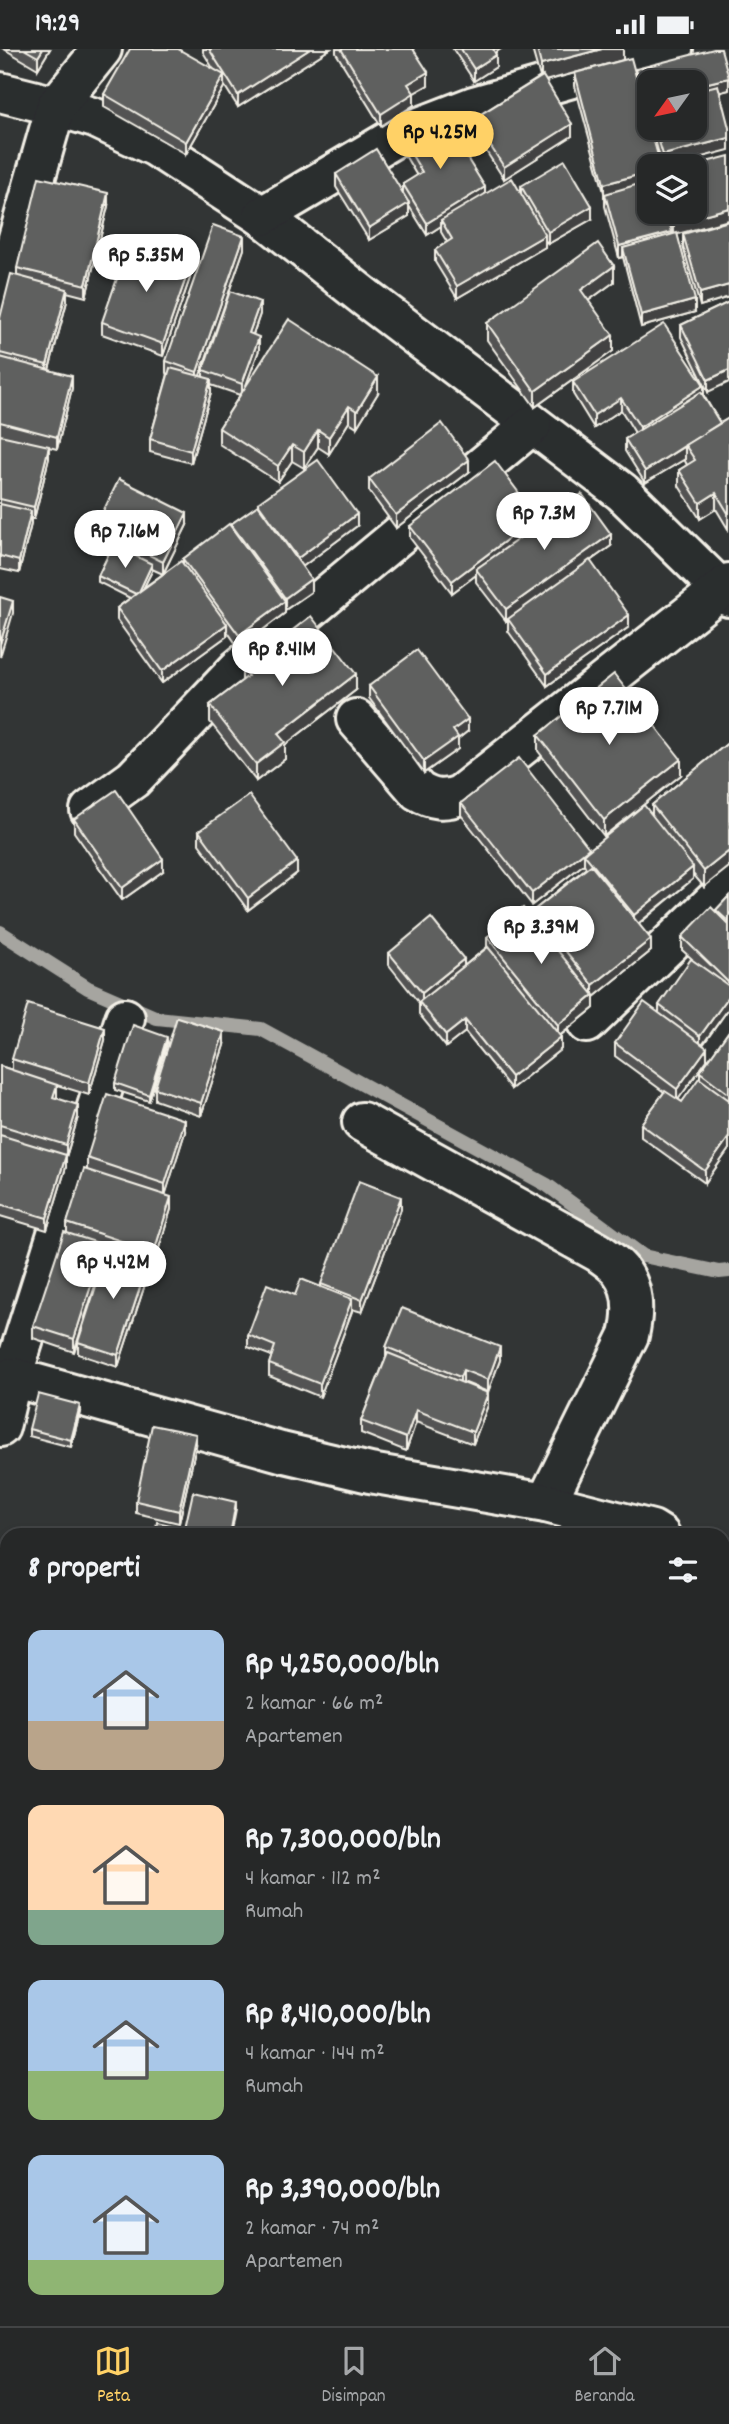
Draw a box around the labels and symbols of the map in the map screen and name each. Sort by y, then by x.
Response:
north arrow [637,70,707,140]
pin: Rp 4.25M [368,111,512,171]
pin: Rp 5.35M [74,235,218,294]
pin: Rp 7.3M [479,493,609,552]
pin: Rp 7.16M [53,511,197,570]
pin: Rp 8.41M [210,629,354,688]
pin: Rp 7.71M [537,687,681,747]
pin: Rp 3.39M [469,907,613,966]
pin: Rp 4.42M [41,1241,185,1301]

